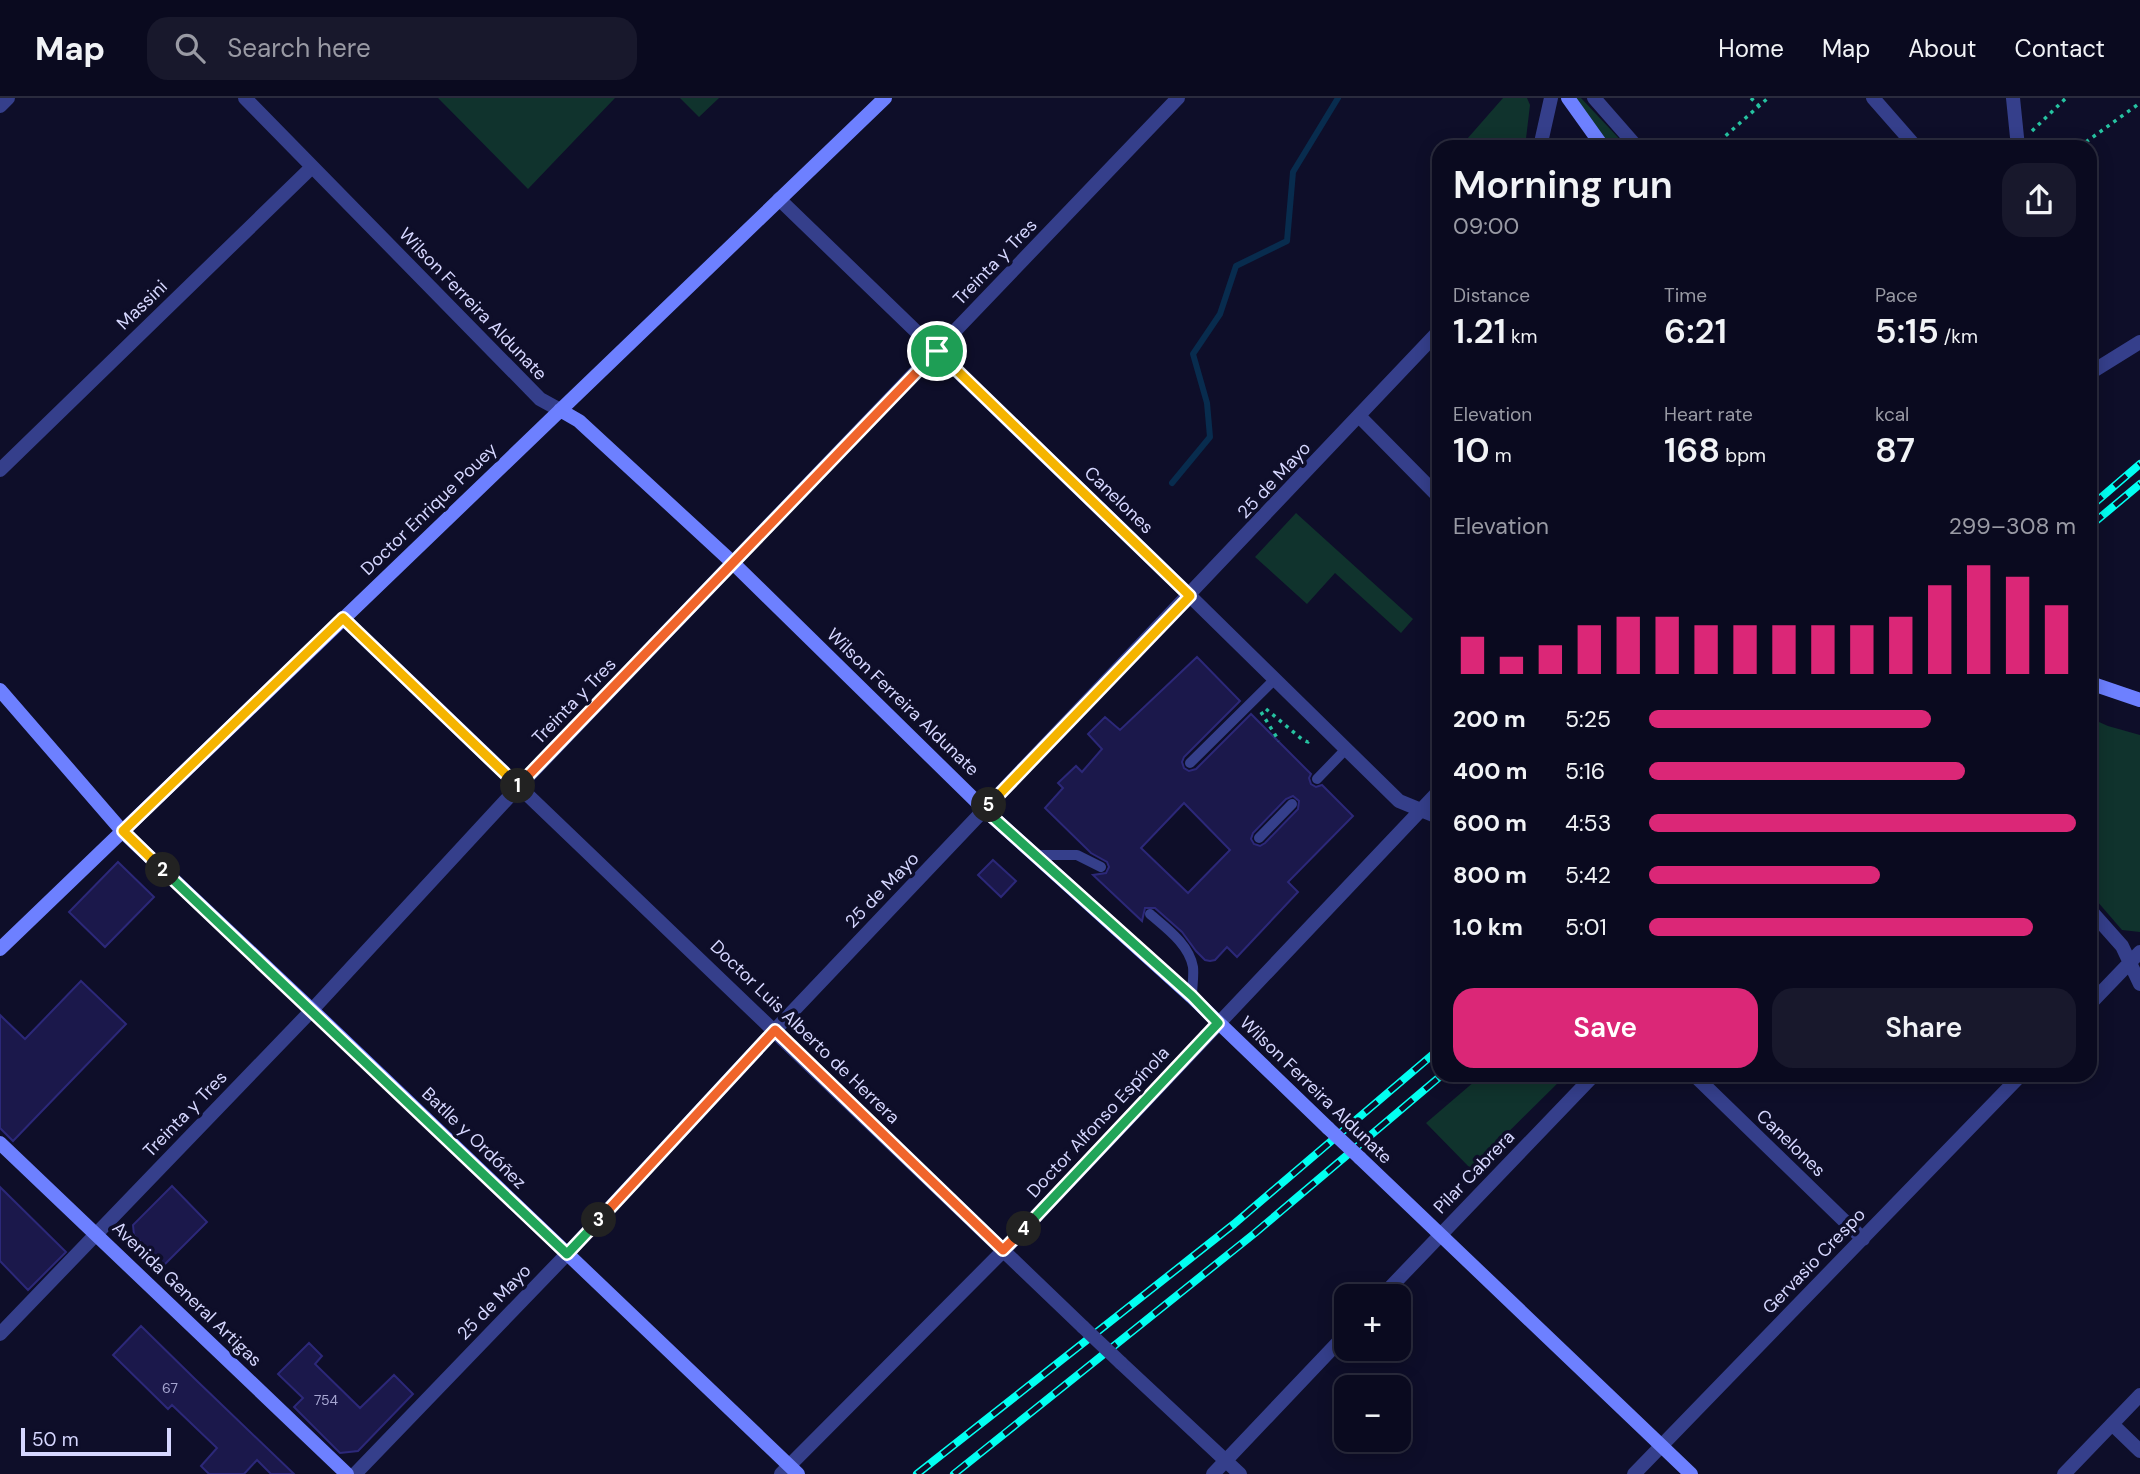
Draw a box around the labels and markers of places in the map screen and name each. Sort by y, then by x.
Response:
pin [907,321,967,381]
pin: 1 [500,768,536,804]
pin: 5 [972,788,1006,822]
pin: 2 [146,852,180,888]
pin: 3 [582,1202,616,1238]
pin: 4 [1006,1212,1042,1246]

